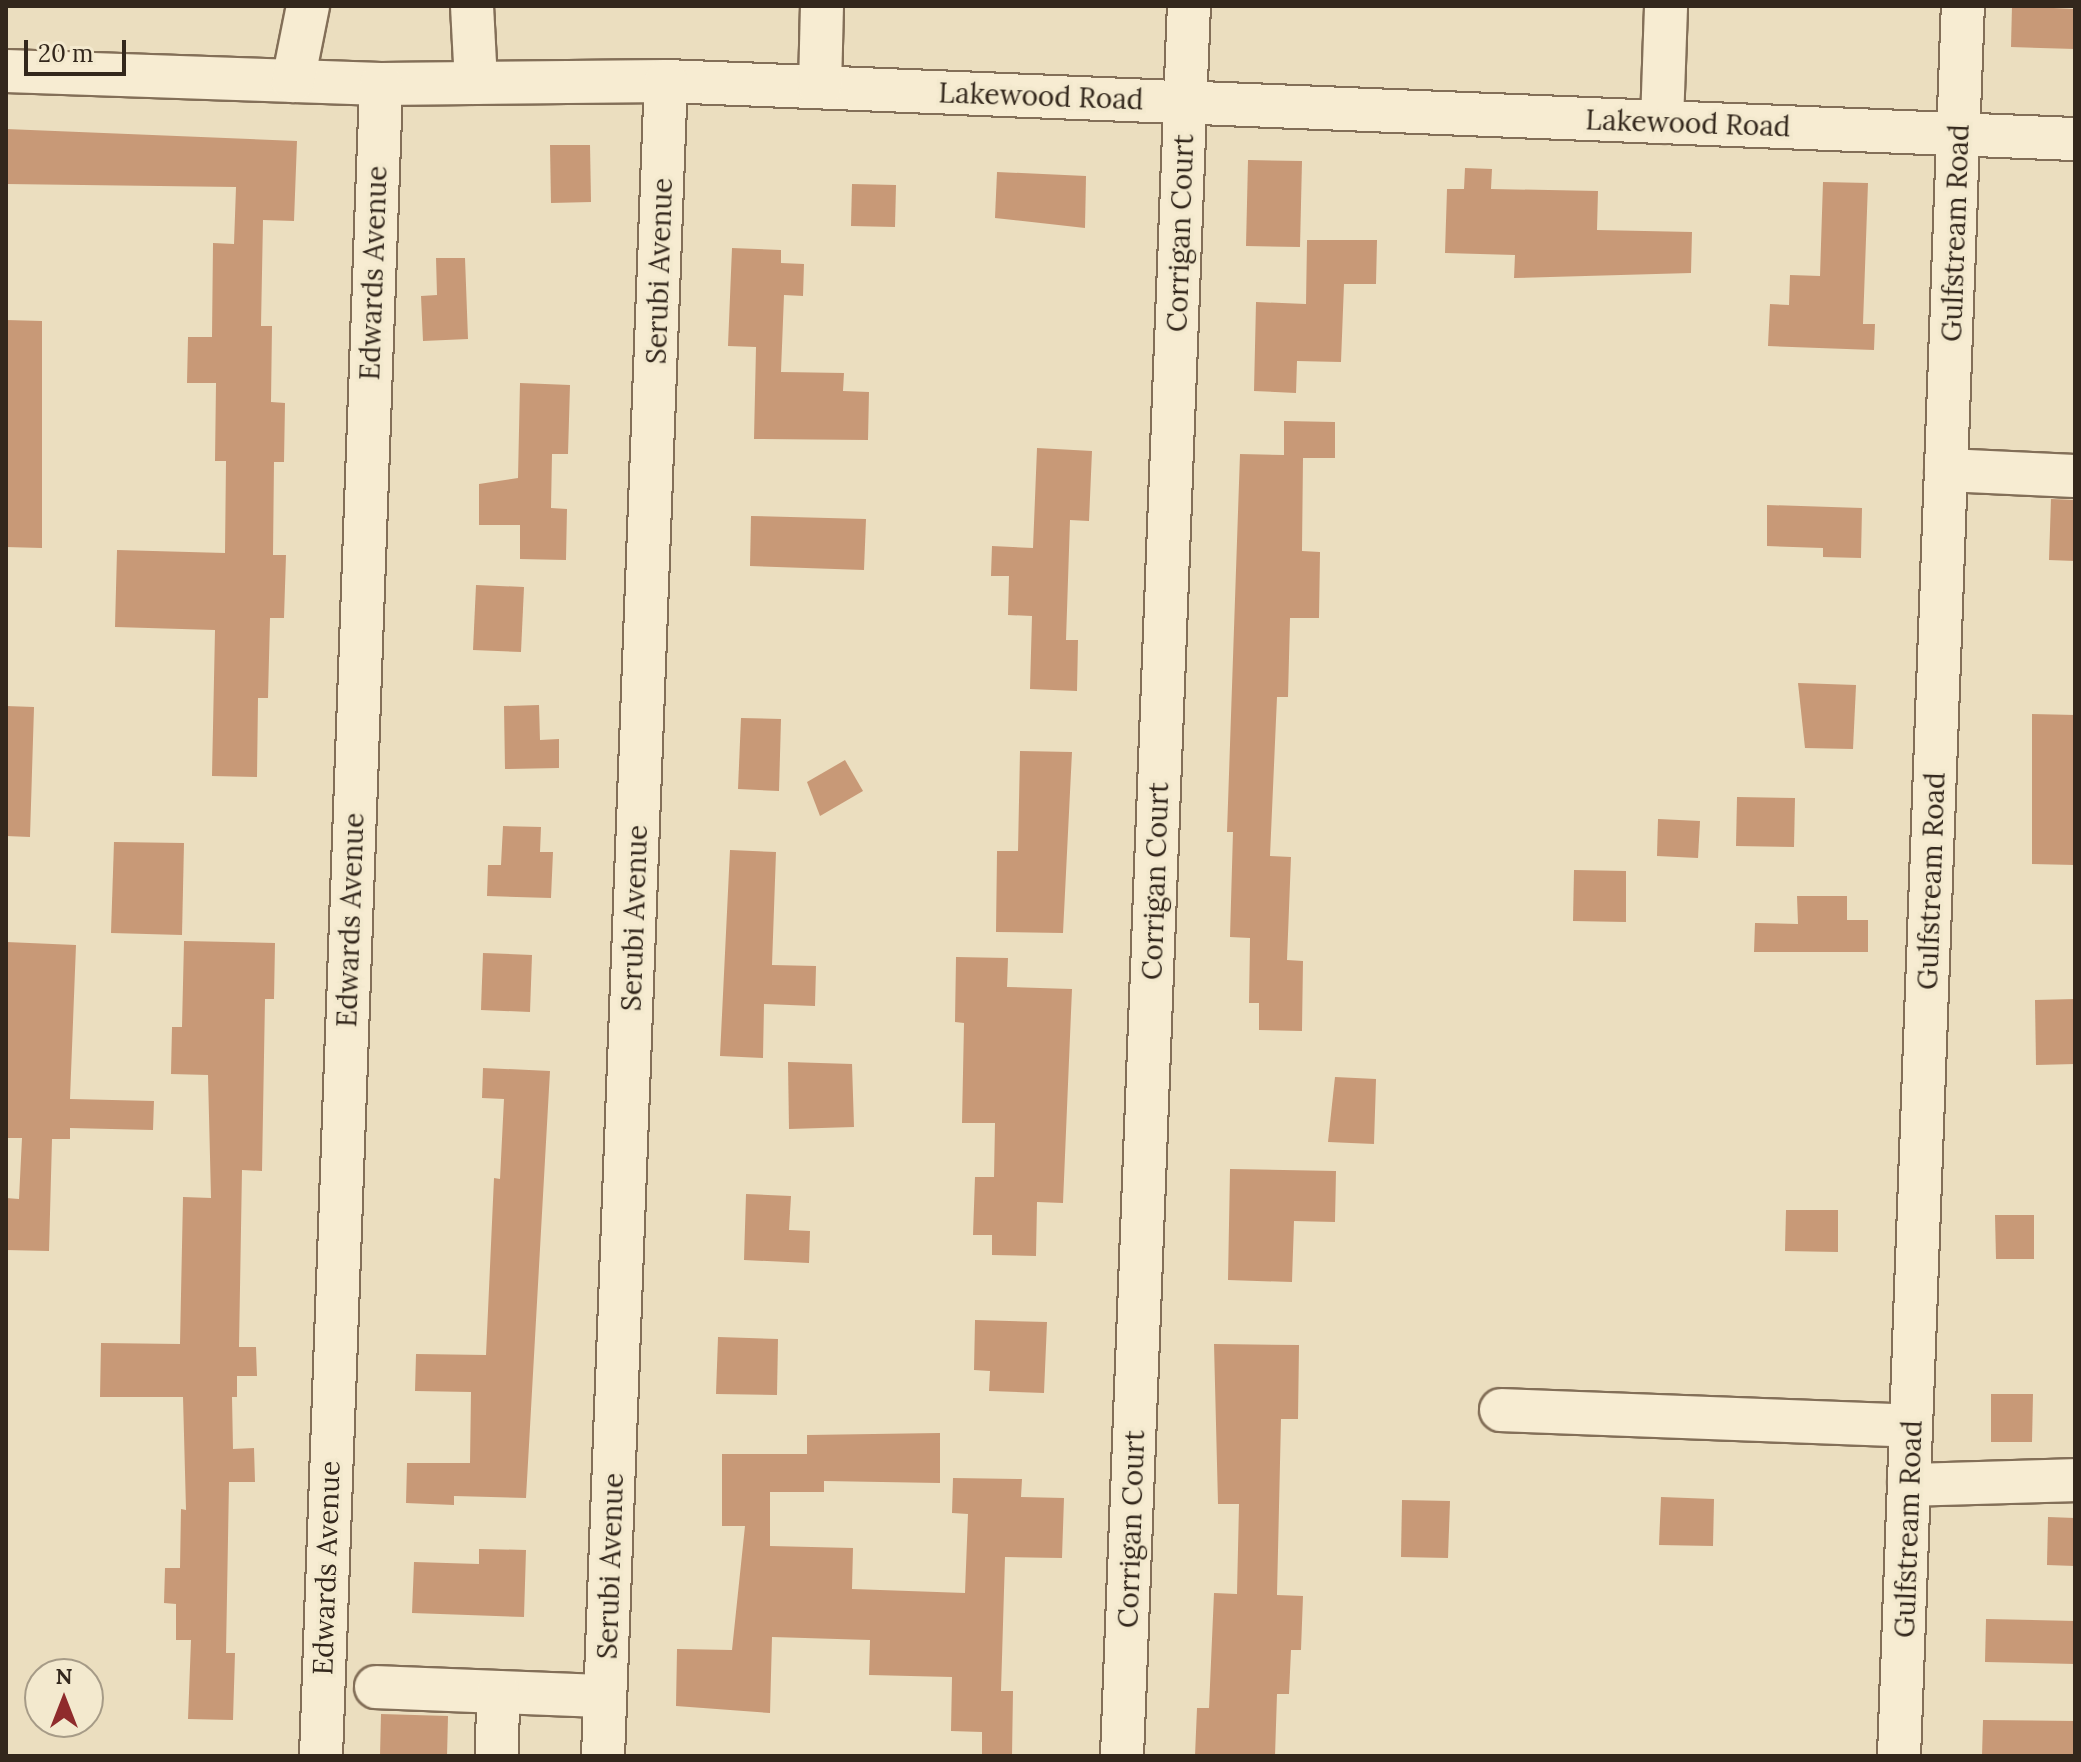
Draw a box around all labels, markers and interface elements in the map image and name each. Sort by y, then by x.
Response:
scale bar [28,24,130,74]
text: 20 m [38,38,94,69]
street label: Lakewood Road [938,76,1144,116]
street label: Lakewood Road [1585,103,1791,143]
street label: Gulfstream Road [1934,124,1976,342]
street label: Corrigan Court [1160,133,1200,333]
street label: Edwards Avenue [352,165,394,381]
street label: Serubi Avenue [639,177,679,365]
street label: Gulfstream Road [1910,772,1952,990]
street label: Corrigan Court [1135,781,1175,981]
street label: Edwards Avenue [329,812,371,1028]
street label: Serubi Avenue [614,824,654,1012]
street label: Gulfstream Road [1887,1420,1929,1638]
street label: Corrigan Court [1111,1429,1151,1629]
street label: Edwards Avenue [305,1460,347,1676]
street label: Serubi Avenue [590,1472,630,1660]
north arrow [24,1658,104,1738]
text: N [55,1662,73,1690]

